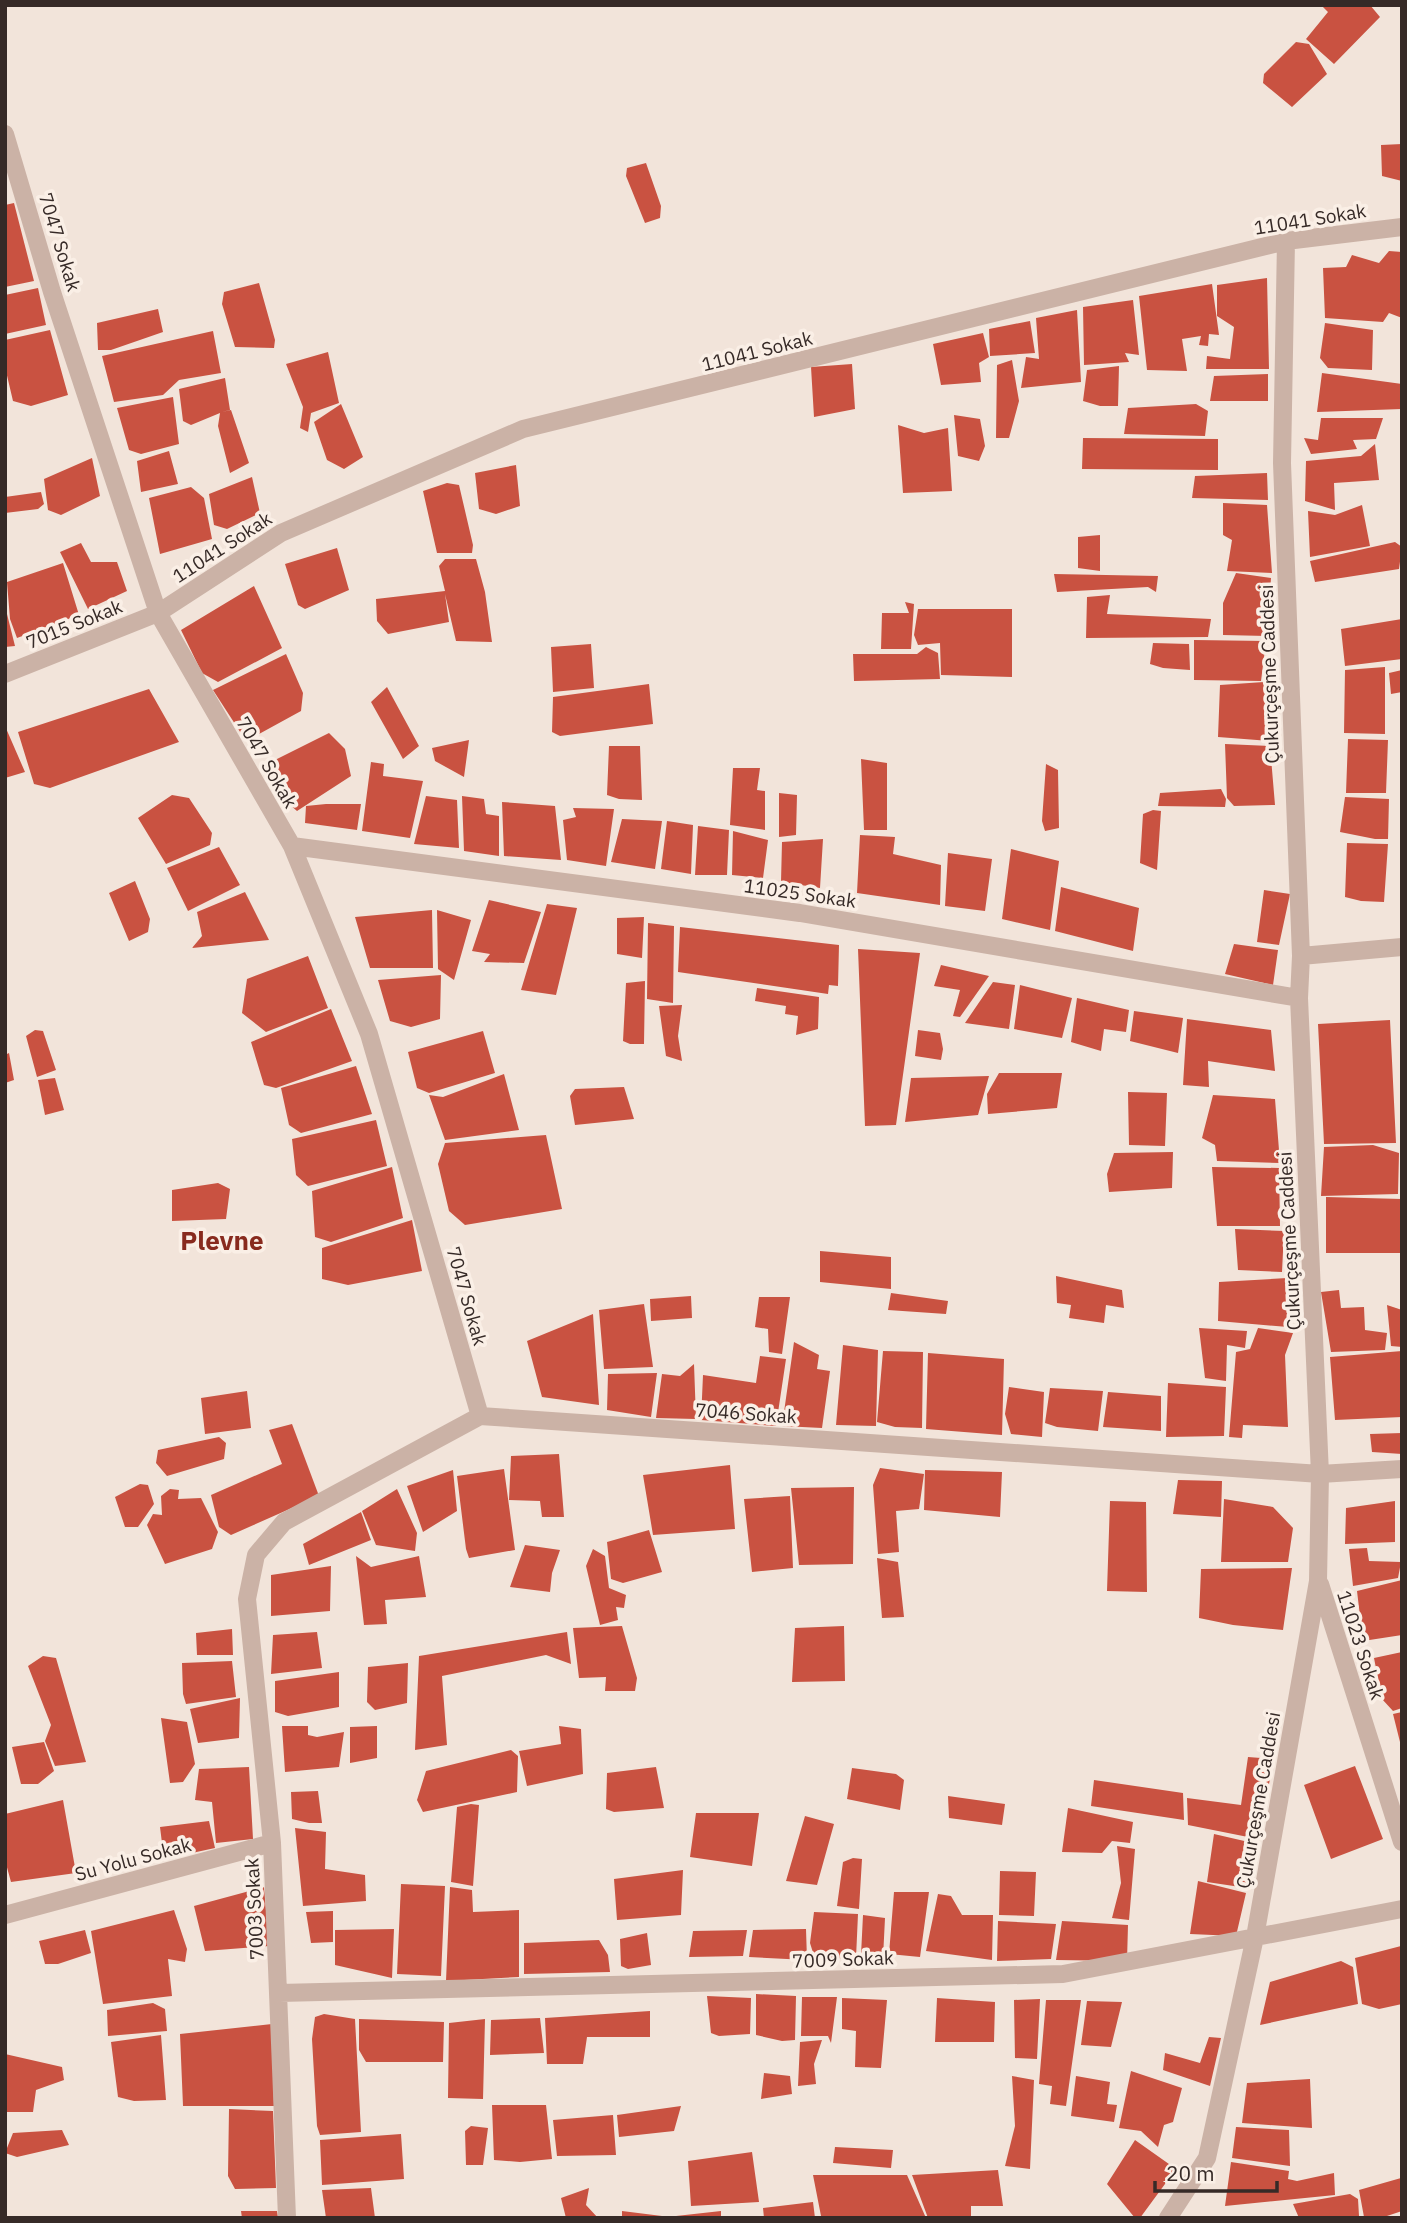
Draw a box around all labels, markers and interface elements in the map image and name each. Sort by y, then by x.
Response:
street label: 7047 Sokak [34,190,86,294]
street label: 11041 Sokak [1252,198,1368,240]
street label: 11041 Sokak [699,326,815,376]
street label: 11041 Sokak [168,506,276,588]
street label: Çukurçeşme Caddesi [1254,584,1284,764]
street label: 7015 Sokak [22,594,126,654]
street label: 7047 Sokak [231,712,303,812]
street label: 11025 Sokak [742,873,858,913]
street label: Çukurçeşme Caddesi [1272,1151,1306,1331]
district label: Plevne [180,1223,264,1257]
street label: 7047 Sokak [441,1244,493,1348]
street label: 7046 Sokak [694,1397,798,1429]
street label: 11023 Sokak [1332,1587,1390,1703]
street label: Çukurçeşme Caddesi [1231,1710,1285,1890]
street label: Su Yolu Sokak [72,1832,194,1886]
street label: 7003 Sokak [239,1858,269,1960]
street label: 7009 Sokak [792,1945,894,1973]
scale bar [1155,2150,1278,2194]
text: 20 m [1166,2159,1215,2187]

